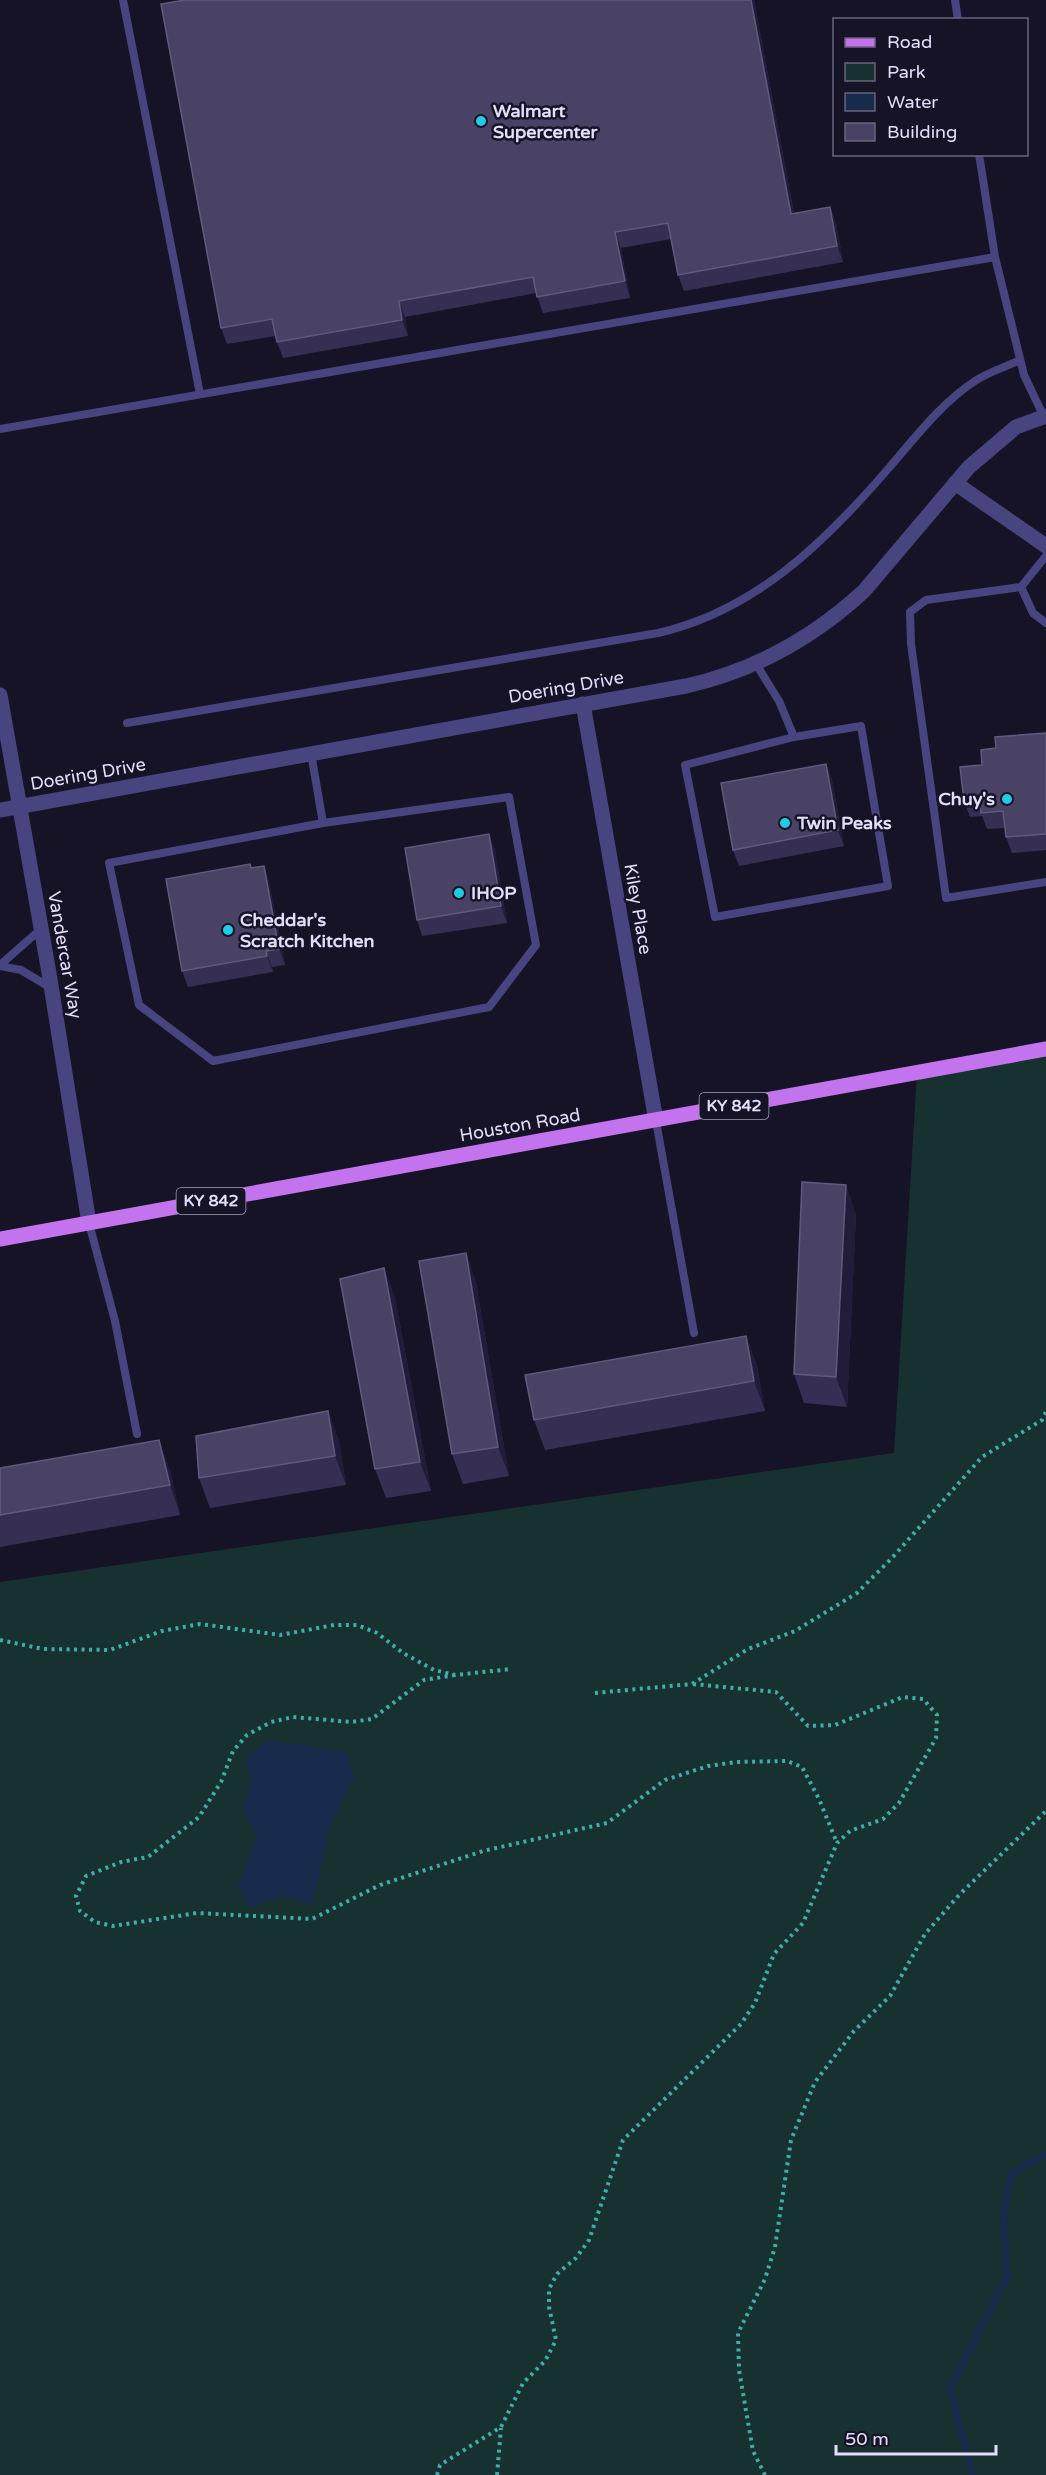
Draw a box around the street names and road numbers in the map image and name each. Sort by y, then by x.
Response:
street label: Doering Drive [506,666,626,708]
street label: Doering Drive [28,753,148,795]
street label: Kiley Place [619,862,657,956]
street label: Vandercar Way [43,890,87,1021]
road number: KY 842 [700,1093,768,1119]
street label: Houston Road [458,1104,582,1146]
road number: KY 842 [176,1188,246,1214]

